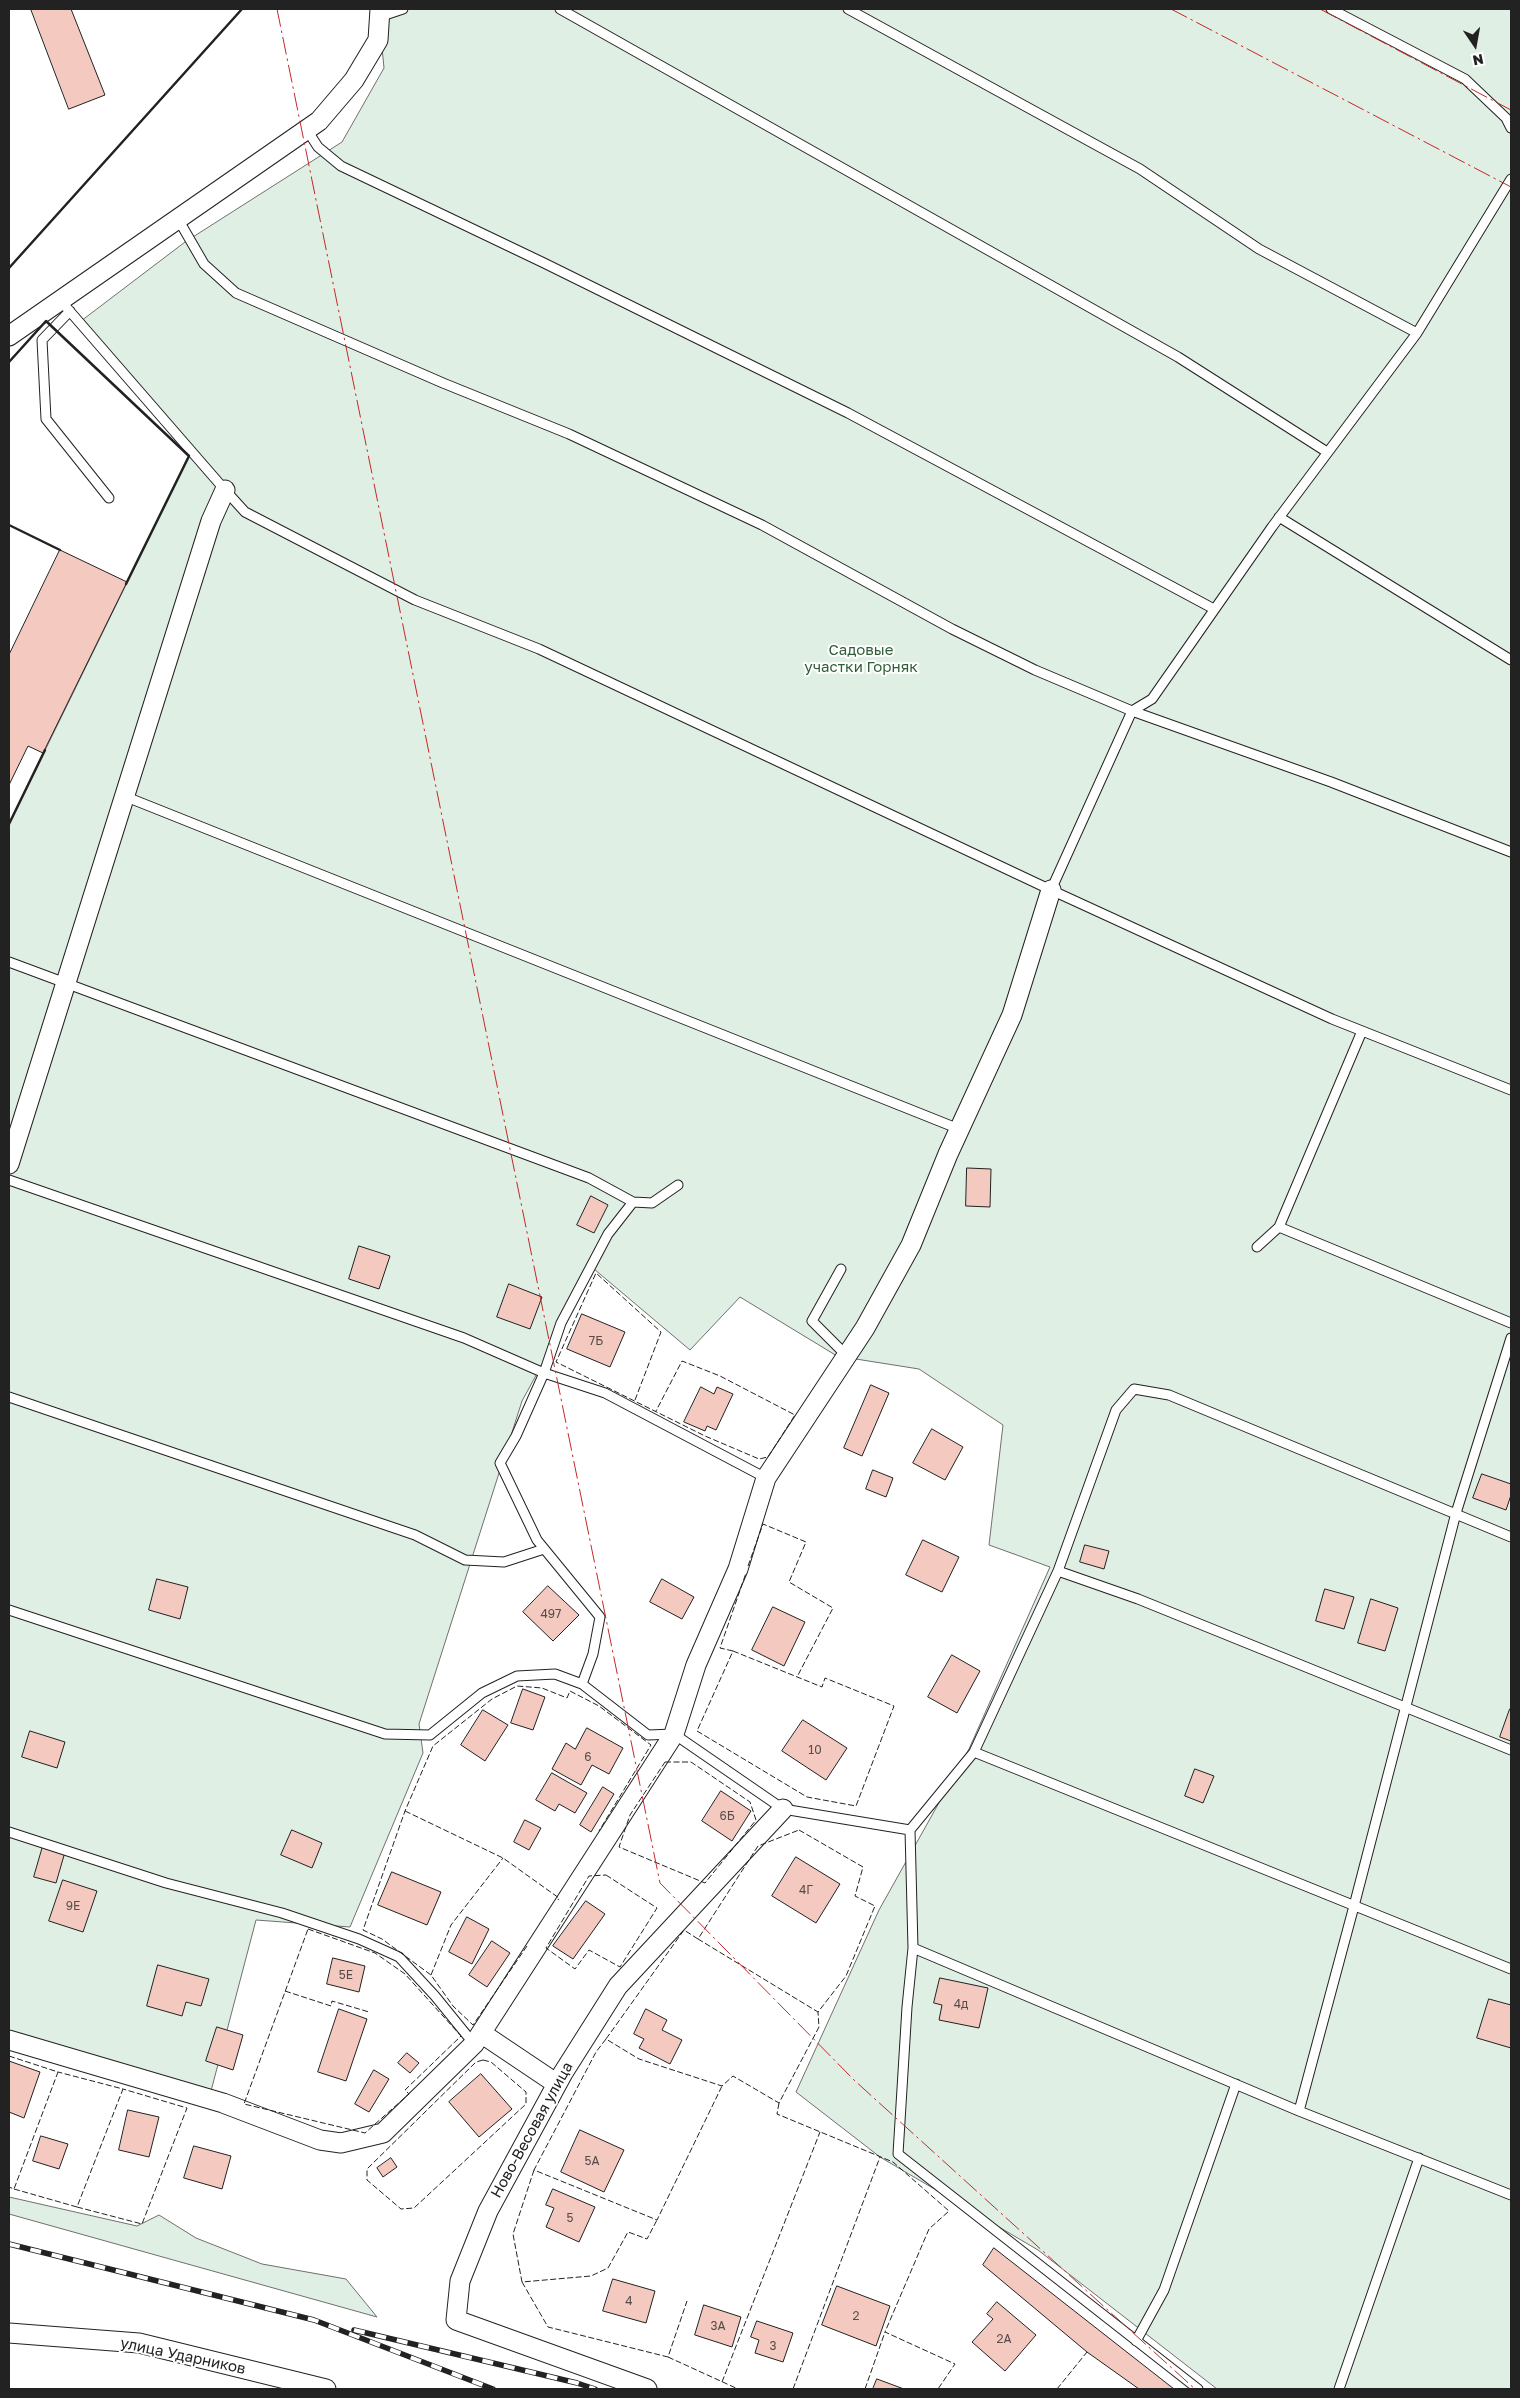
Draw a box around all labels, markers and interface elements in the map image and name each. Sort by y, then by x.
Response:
north arrow [1450,20,1500,70]
text: N [1471,51,1485,70]
park label: Садовые участки Горняк [804,641,918,676]
house number: 7Б [589,1334,603,1348]
house number: 497 [541,1607,561,1621]
house number: 10 [808,1743,822,1757]
house number: 6 [584,1750,592,1764]
house number: 6Б [719,1809,735,1823]
house number: 4Г [799,1883,813,1897]
house number: 9Е [66,1899,80,1913]
house number: 5Е [339,1968,353,1982]
house number: 4д [954,1997,968,2011]
street label: Ново-Весовая улица [487,2059,577,2201]
house number: 5А [585,2154,599,2168]
house number: 5 [567,2211,573,2225]
house number: 4 [625,2294,633,2308]
house number: 2 [853,2309,859,2323]
house number: 3А [710,2319,726,2333]
house number: 2А [997,2332,1011,2346]
street label: улица Ударников [119,2334,247,2378]
house number: 3 [769,2339,777,2353]

